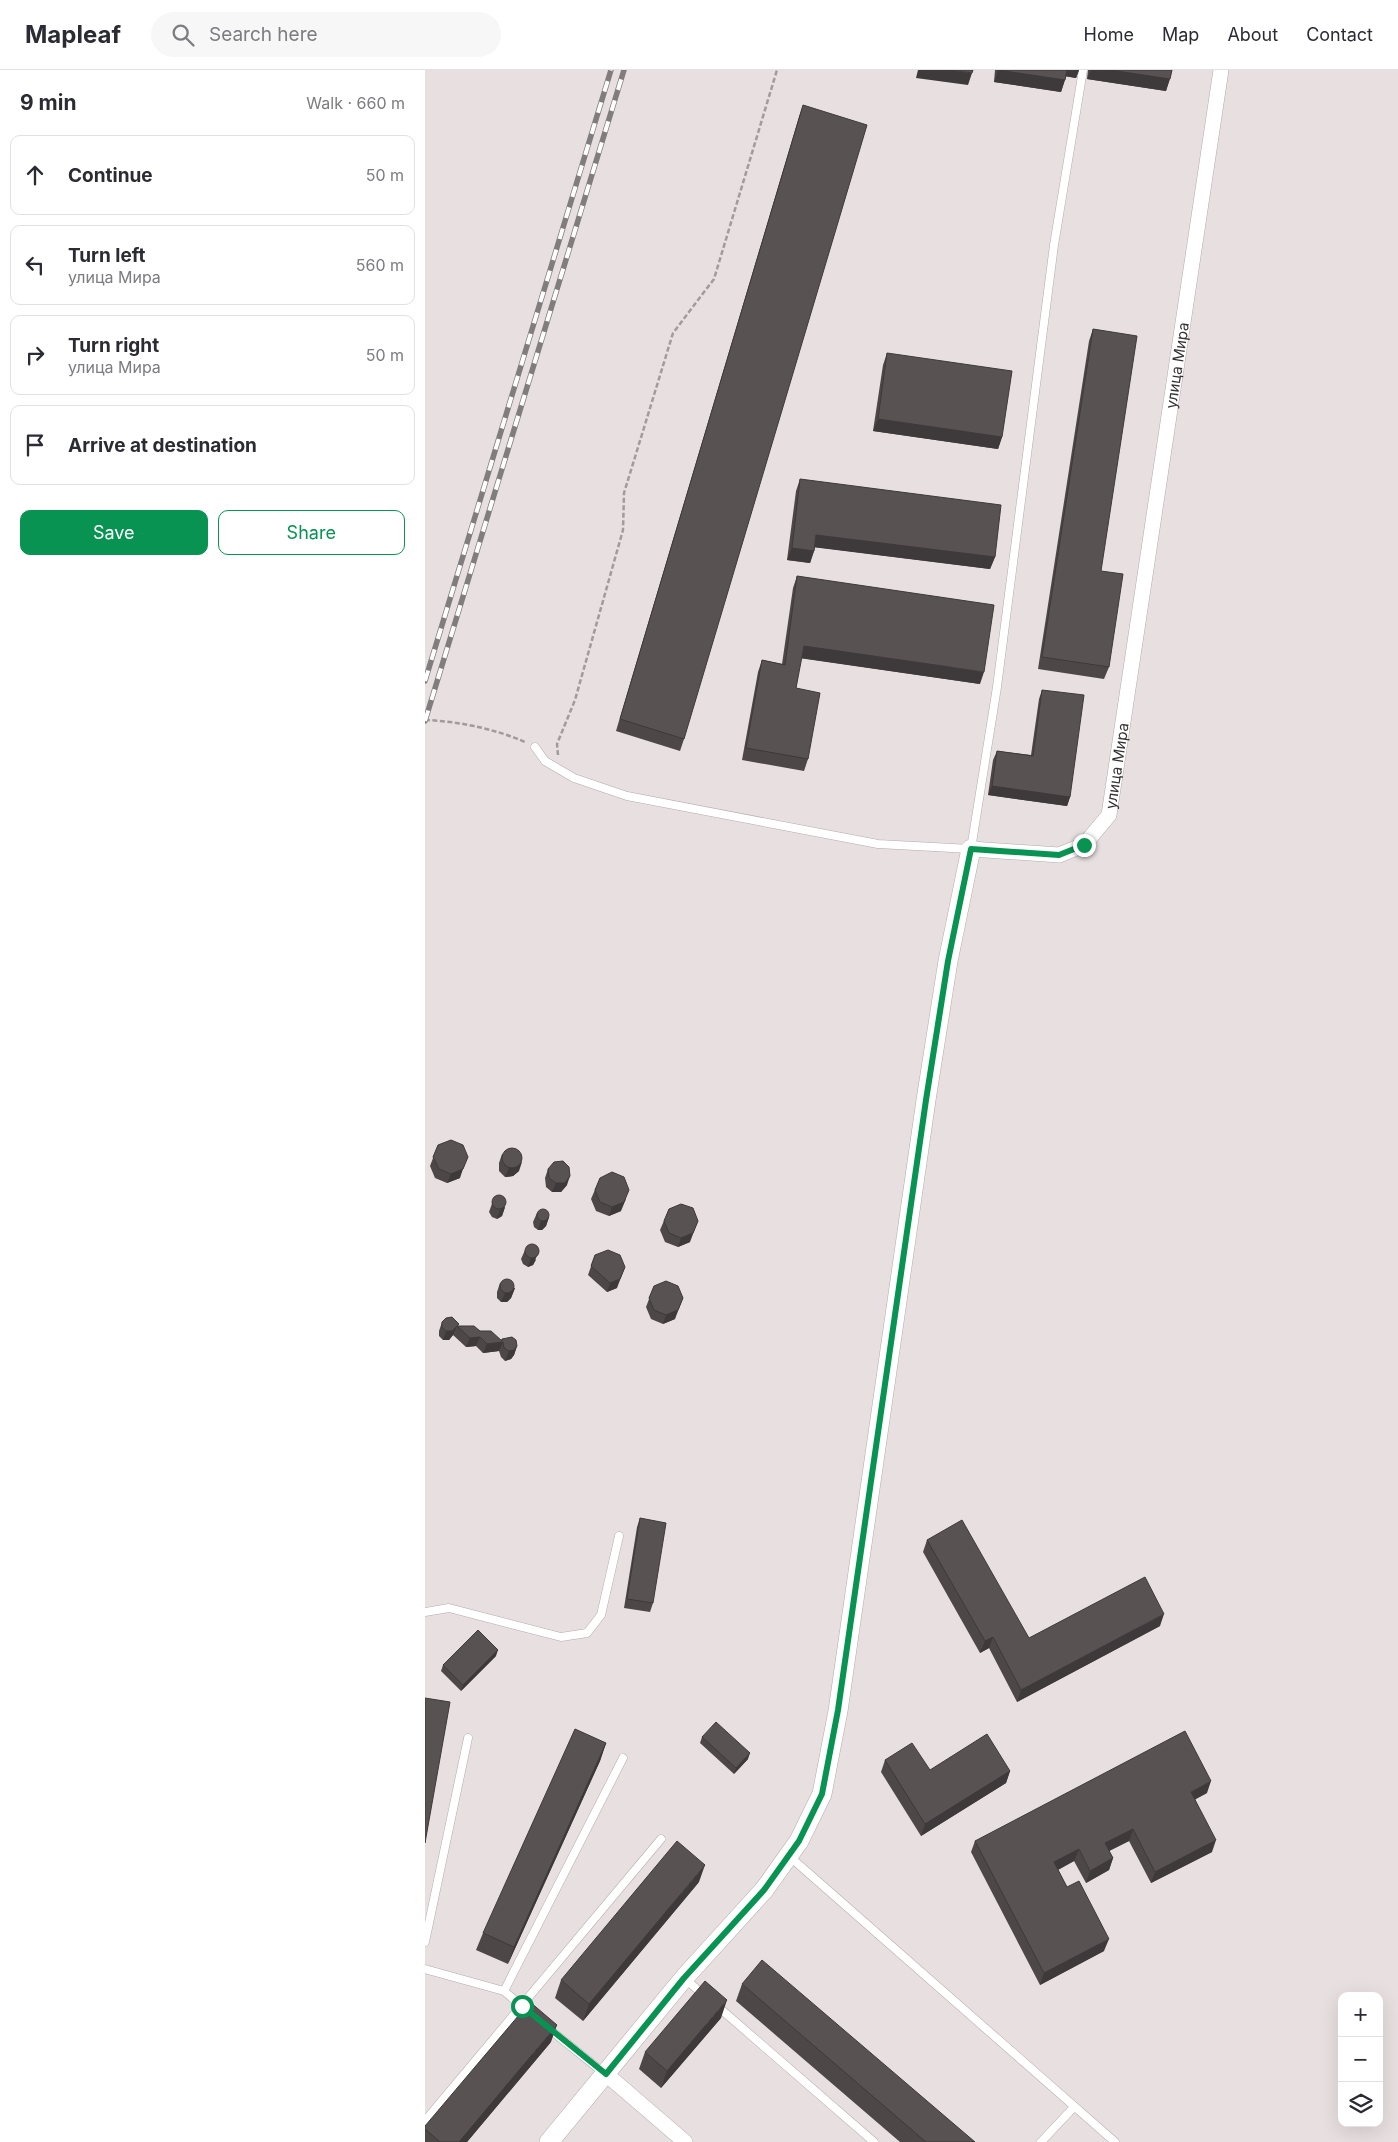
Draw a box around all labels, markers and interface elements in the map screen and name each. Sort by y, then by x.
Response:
search box [151,12,501,57]
text: Mapleaf [25,20,121,49]
icon: search [169,21,197,49]
text: Search here [209,23,318,46]
text: Home [1084,24,1134,45]
text: Map [1162,24,1199,45]
text: About [1227,24,1278,45]
text: Contact [1306,24,1373,45]
text: 9 min [20,90,77,115]
text: Walk · 660 m [306,93,405,113]
icon: ahead [21,161,49,189]
text: Continue [68,164,153,187]
text: 50 m [366,165,404,185]
text: Turn left [68,244,146,267]
icon: left [21,251,49,279]
text: 560 m [356,255,404,275]
text: улица Мира [68,267,161,287]
street label: улица Мира [1161,321,1192,410]
text: Turn right [68,334,159,357]
icon: right [21,341,49,369]
text: 50 m [366,345,404,365]
text: улица Мира [68,357,161,377]
icon: arrive [21,431,49,459]
text: Arrive at destination [68,434,257,457]
button: Save [20,510,208,555]
button: Share [218,510,405,555]
street label: улица Мира [1101,721,1132,810]
route end [1073,834,1096,857]
map controls [1338,1992,1383,2127]
button: + [1338,1992,1383,2037]
route start [511,1995,534,2018]
button: − [1338,2037,1383,2082]
button: layers [1338,2082,1383,2127]

